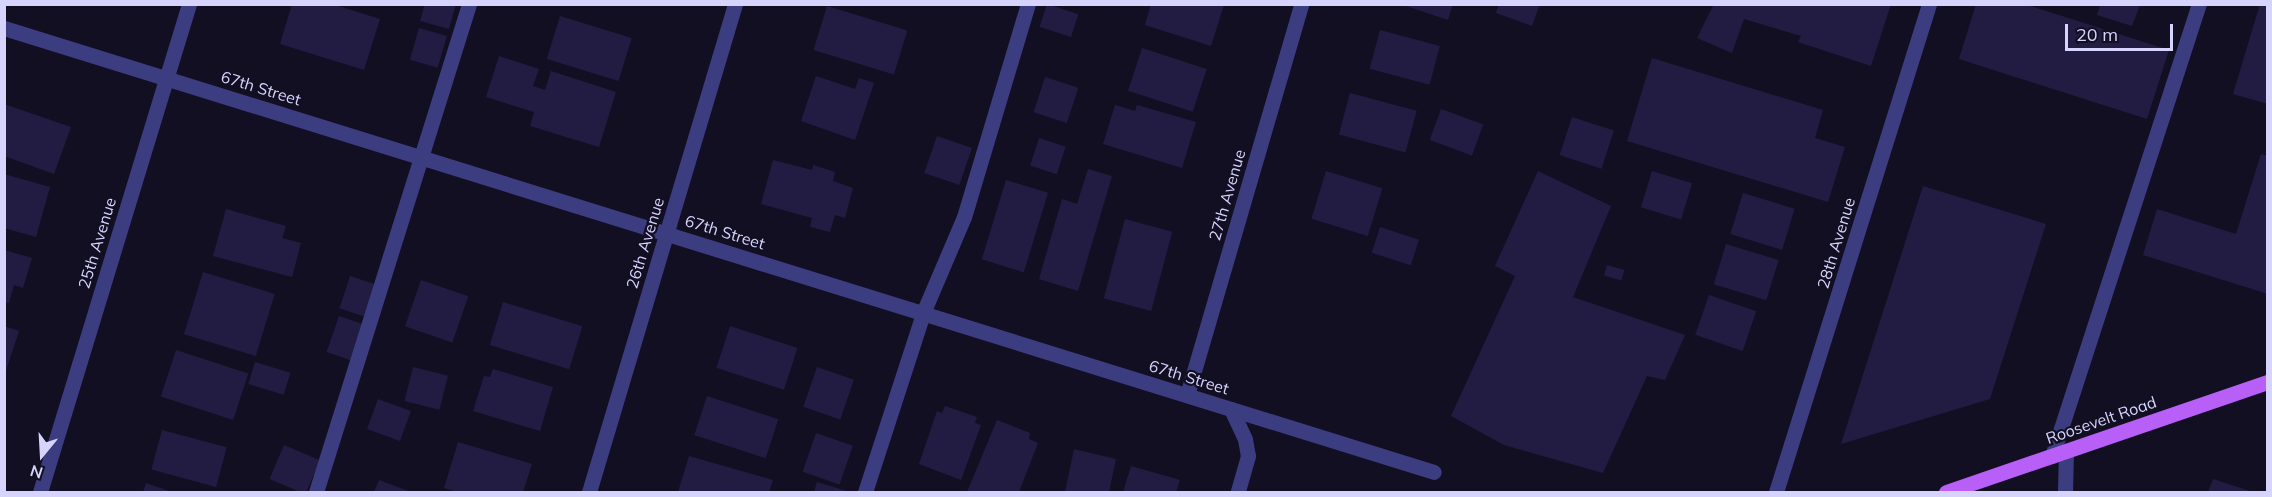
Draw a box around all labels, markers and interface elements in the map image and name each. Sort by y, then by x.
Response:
scale bar [2068,12,2176,50]
text: 20 m [2076,23,2118,46]
street label: 67th Street [219,67,303,109]
street label: 27th Avenue [1205,147,1249,243]
street label: 25th Avenue [74,195,120,291]
street label: 26th Avenue [622,195,668,291]
street label: 28th Avenue [1813,195,1859,291]
street label: 67th Street [683,211,767,253]
street label: 67th Street [1147,356,1231,398]
street label: Roosevelt Road [2043,392,2159,448]
north arrow [12,425,72,485]
text: N [28,461,45,483]

